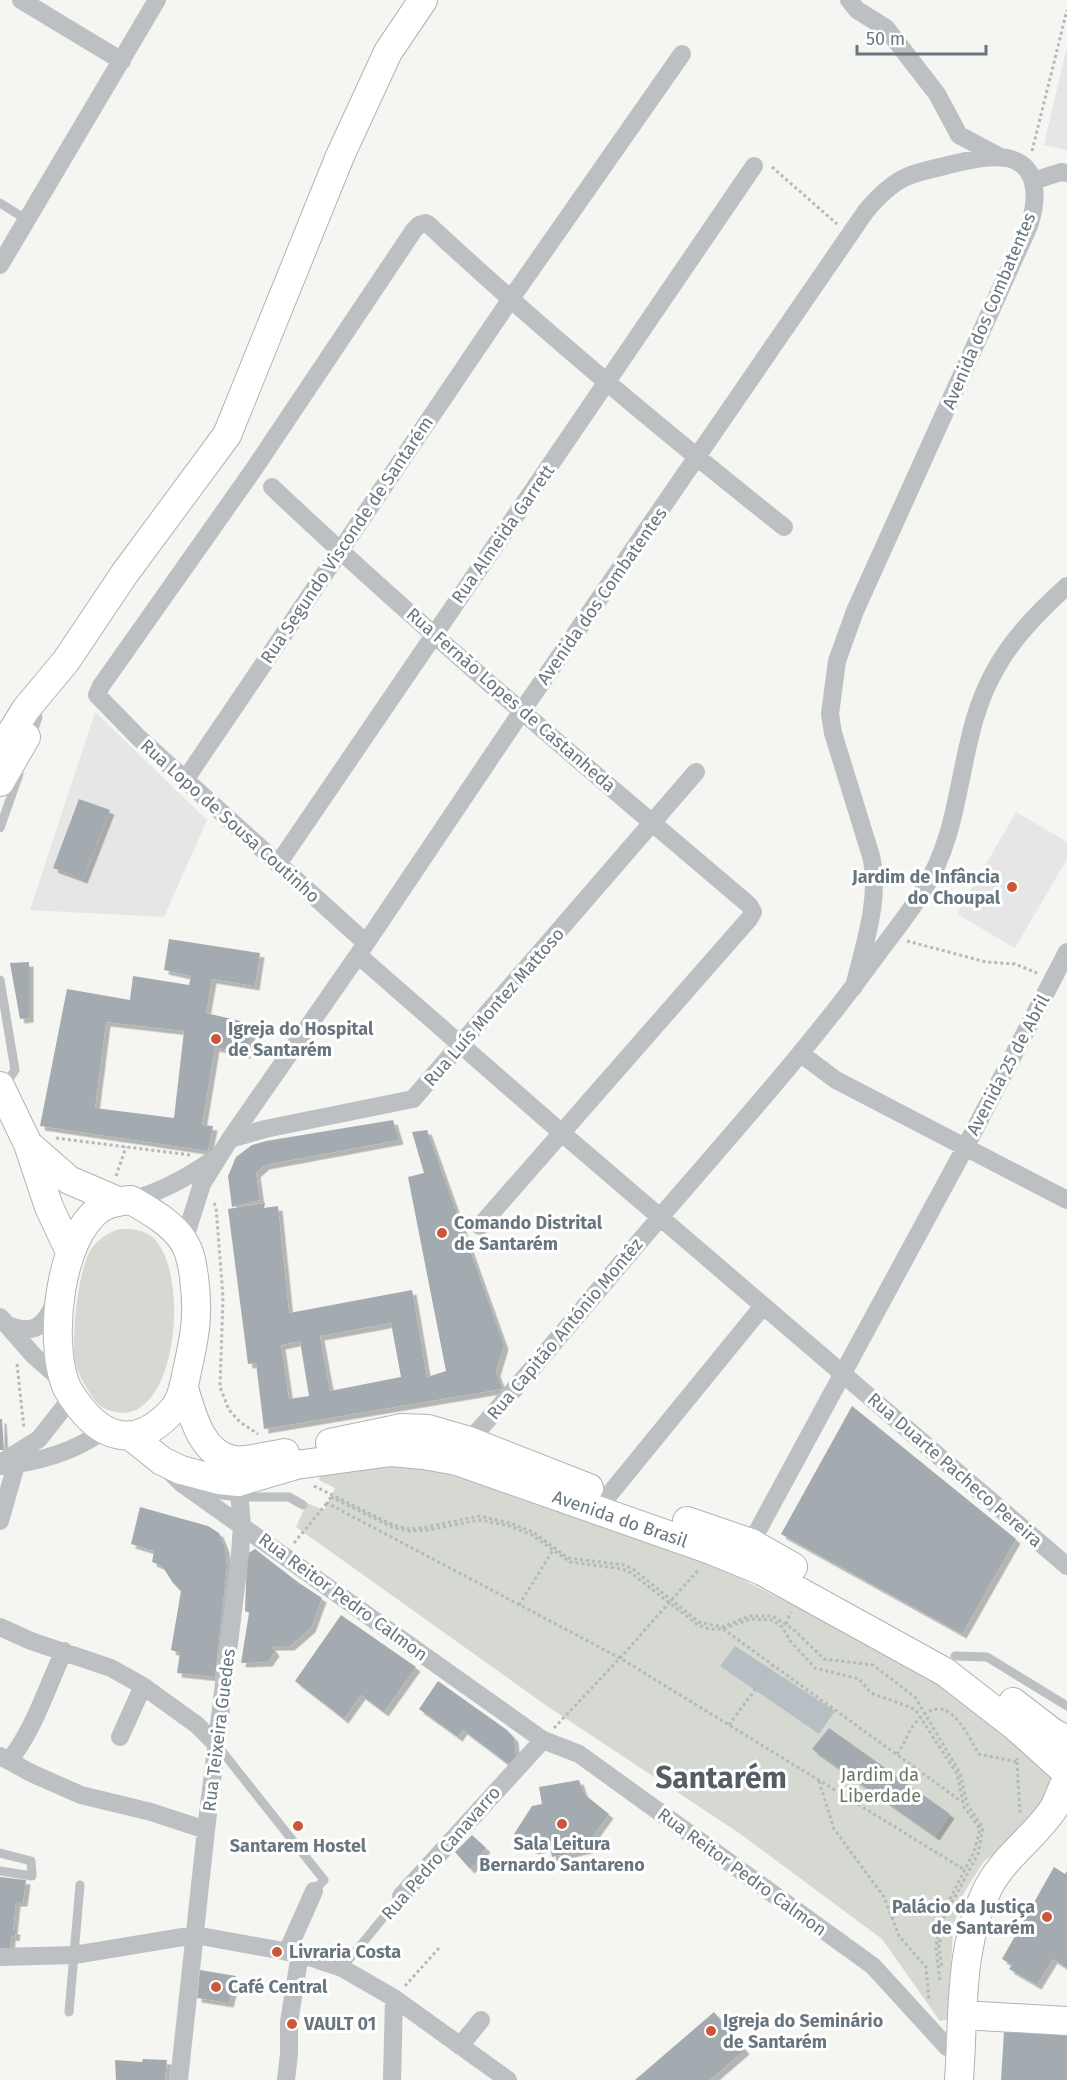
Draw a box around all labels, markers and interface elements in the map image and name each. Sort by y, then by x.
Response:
scale bar [857,18,986,56]
text: 50 m [866,28,905,50]
street label: Avenida dos Combatentes [938,209,1040,413]
street label: Rua Segundo Visconde de Santarém [256,412,438,668]
street label: Rua Almeida Garrett [447,460,559,608]
street label: Avenida dos Combatentes [532,503,672,689]
street label: Rua Fernão Lopes de Castanheda [402,603,620,797]
street label: Rua Lopo de Sousa Coutinho [136,735,324,907]
place label: Jardim de Infância do Choupal [851,866,1001,909]
marker: Jardim de Infância do Choupal [1005,880,1019,894]
street label: Rua Luís Montez Mattoso [419,923,569,1091]
street label: Avenida 25 de Abril [962,991,1054,1139]
place label: Igreja do Hospital de Santarém [228,1018,374,1061]
marker: Igreja do Hospital de Santarém [209,1032,223,1046]
place label: Comando Distrital de Santarém [454,1212,603,1255]
marker: Comando Distrital de Santarém [435,1226,449,1240]
street label: Rua Capitão António Montêz [483,1234,647,1424]
street label: Rua Duarte Pacheco Pereira [863,1388,1047,1552]
street label: Avenida do Brasil [550,1486,690,1552]
street label: Rua Reitor Pedro Calmon [254,1528,432,1666]
street label: Rua Teixeira Guedes [198,1647,240,1813]
district label: Santarém [655,1760,787,1796]
park label: Jardim da Liberdade [839,1764,921,1807]
street label: Rua Pedro Canavarro [377,1782,505,1924]
street label: Rua Reitor Pedro Calmon [653,1803,831,1941]
marker: Sala Leitura Bernardo Santareno [555,1817,569,1831]
marker: Santarem Hostel [291,1819,305,1833]
place label: Sala Leitura Bernardo Santareno [479,1833,645,1876]
place label: Santarem Hostel [230,1835,367,1857]
place label: Palácio da Justiça de Santarém [892,1896,1035,1939]
marker: Palácio da Justiça de Santarém [1040,1910,1054,1924]
place label: Livraria Costa [289,1941,401,1963]
marker: Livraria Costa [270,1945,284,1959]
place label: Café Central [228,1976,328,1998]
marker: Café Central [209,1980,223,1994]
place label: Igreja do Seminário de Santarém [723,2010,883,2053]
place label: VAULT 01 [303,2013,376,2035]
marker: VAULT 01 [285,2017,299,2031]
marker: Igreja do Seminário de Santarém [704,2024,718,2038]

